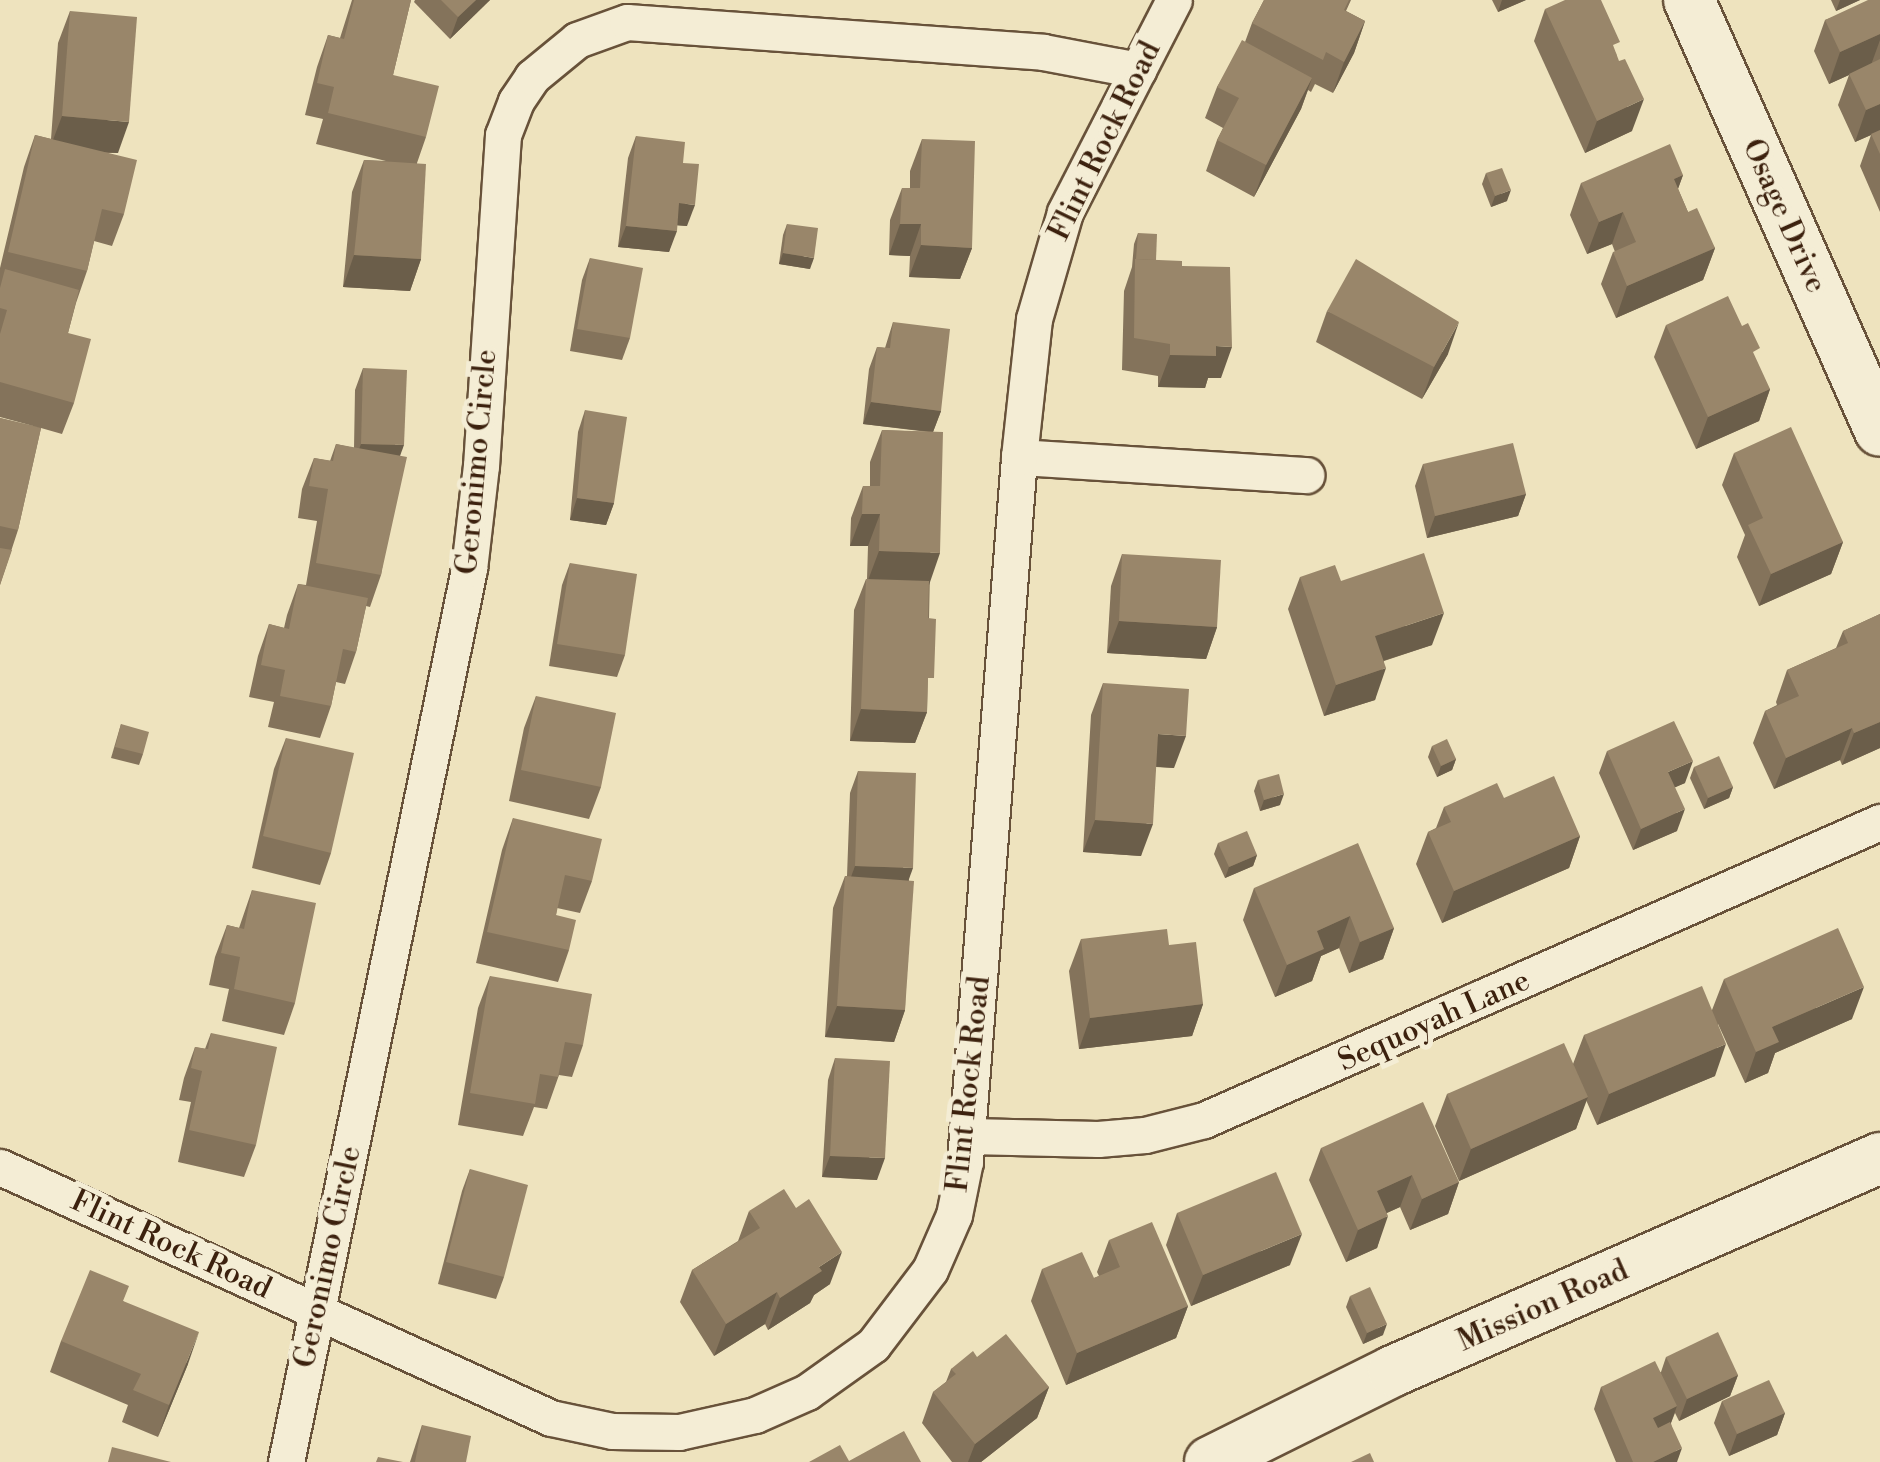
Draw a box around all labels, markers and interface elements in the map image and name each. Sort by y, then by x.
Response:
street label: Flint Rock Road [1041,36,1169,246]
street label: Osage Drive [1734,133,1834,299]
street label: Geronimo Circle [449,348,505,576]
street label: Sequoyah Lane [1333,963,1535,1079]
street label: Flint Rock Road [940,974,998,1194]
street label: Geronimo Circle [287,1143,369,1371]
street label: Flint Rock Road [65,1183,277,1307]
street label: Mission Road [1452,1252,1634,1360]

